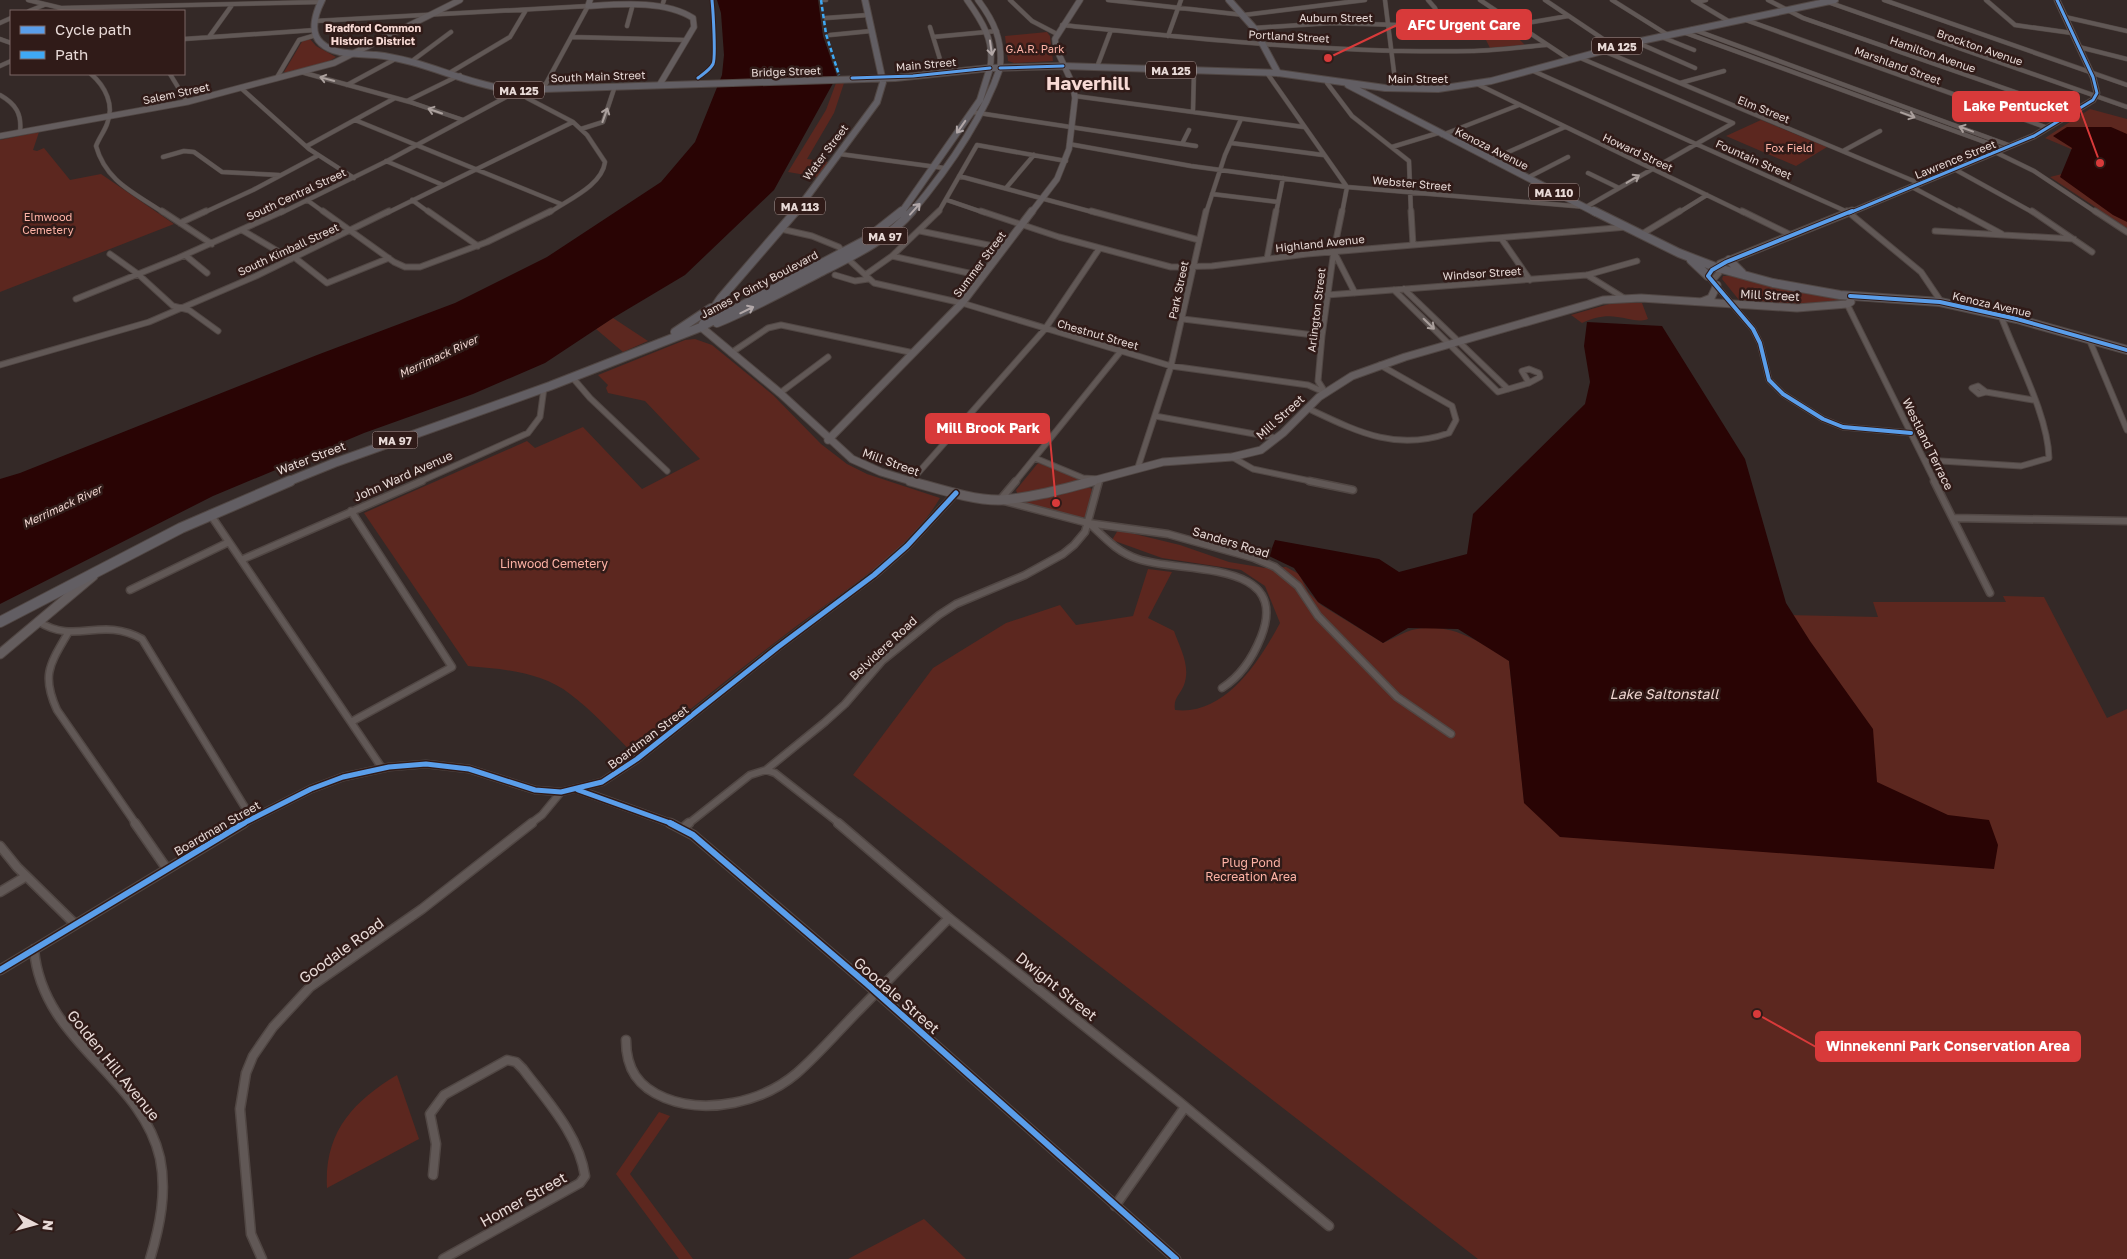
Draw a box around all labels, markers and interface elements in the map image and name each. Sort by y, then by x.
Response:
legend [10,10,185,75]
callout: AFC Urgent Care [1397,10,1531,39]
street label: Auburn Street [1299,11,1373,24]
text: AFC Urgent Care [1407,16,1521,33]
text: Cycle path [55,20,131,38]
district label: Bradford Common Historic District [325,21,421,47]
street label: Brockton Avenue [1935,26,2025,68]
street label: Portland Street [1248,27,1330,45]
street label: Hamilton Avenue [1888,33,1978,75]
road number: MA 125 [1592,37,1642,54]
one-way arrow [986,40,996,56]
park label: G.A.R. Park [1005,42,1065,55]
street label: Marshland Street [1853,43,1943,87]
text: Path [55,45,88,63]
street label: Main Street [895,55,957,73]
road number: MA 125 [1146,62,1196,78]
street label: Bridge Street [751,63,821,79]
street label: South Main Street [550,68,646,84]
district label: Haverhill [1046,71,1130,94]
street label: Main Street [1388,72,1448,85]
one-way arrow [319,74,335,83]
street label: Salem Street [141,80,211,106]
road number: MA 125 [494,82,544,98]
callout: Lake Pentucket [1953,92,2079,121]
street label: Elm Street [1736,93,1792,125]
text: Lake Pentucket [1963,97,2069,114]
one-way arrow [428,106,444,115]
one-way arrow [601,108,610,123]
one-way arrow [1900,111,1915,120]
one-way arrow [956,119,966,133]
street label: Water Street [800,121,850,183]
street label: Kenoza Avenue [1453,124,1531,172]
one-way arrow [1958,124,1974,133]
street label: Howard Street [1601,130,1675,174]
street label: Fountain Street [1714,136,1794,182]
street label: Lawrence Street [1913,137,1997,181]
park label: Fox Field [1765,141,1813,154]
street label: South Central Street [244,165,348,223]
street label: Webster Street [1372,173,1452,193]
one-way arrow [1626,173,1640,183]
road number: MA 110 [1529,183,1579,200]
road number: MA 113 [775,198,825,215]
one-way arrow [909,203,921,216]
park label: Elmwood Cemetery [22,210,74,236]
street label: South Kimball Street [235,220,341,278]
road number: MA 97 [862,228,908,245]
street label: Summer Street [950,228,1008,300]
street label: Highland Avenue [1275,232,1365,254]
street label: James P Ginty Boulevard [698,247,820,321]
street label: Park Street [1165,260,1191,320]
street label: Windsor Street [1442,264,1522,282]
street label: Arlington Street [1304,267,1328,353]
street label: Mill Street [1740,286,1800,304]
street label: Kenoza Avenue [1951,289,2033,319]
one-way arrow [739,305,754,315]
street label: Chestnut Street [1056,316,1140,352]
one-way arrow [1423,318,1435,330]
water label: Merrimack River [397,331,481,380]
street label: Mill Street [1253,391,1307,443]
street label: Westland Terrace [1899,396,1957,492]
callout: Mill Brook Park [926,414,1049,443]
text: Mill Brook Park [936,419,1040,436]
road number: MA 97 [372,432,418,448]
street label: Water Street [274,438,348,478]
street label: Mill Street [860,445,922,479]
street label: John Ward Avenue [351,447,455,505]
water label: Merrimack River [21,481,105,530]
street label: Sanders Road [1191,523,1271,561]
park label: Linwood Cemetery [500,556,608,571]
street label: Belvidere Road [846,613,920,683]
water label: Lake Saltonstall [1610,685,1719,702]
street label: Boardman Street [605,702,692,772]
street label: Boardman Street [171,797,263,859]
park label: Plug Pond Recreation Area [1205,855,1297,884]
street label: Goodale Road [295,913,387,987]
street label: Dwight Street [1013,948,1101,1024]
street label: Goodale Street [850,953,944,1037]
street label: Golden Hill Avenue [64,1006,164,1124]
callout: Winnekenni Park Conservation Area [1816,1032,2080,1061]
text: Winnekenni Park Conservation Area [1826,1037,2070,1054]
street label: Homer Street [476,1168,570,1230]
north arrow [10,1199,60,1249]
text: N [39,1219,57,1232]

